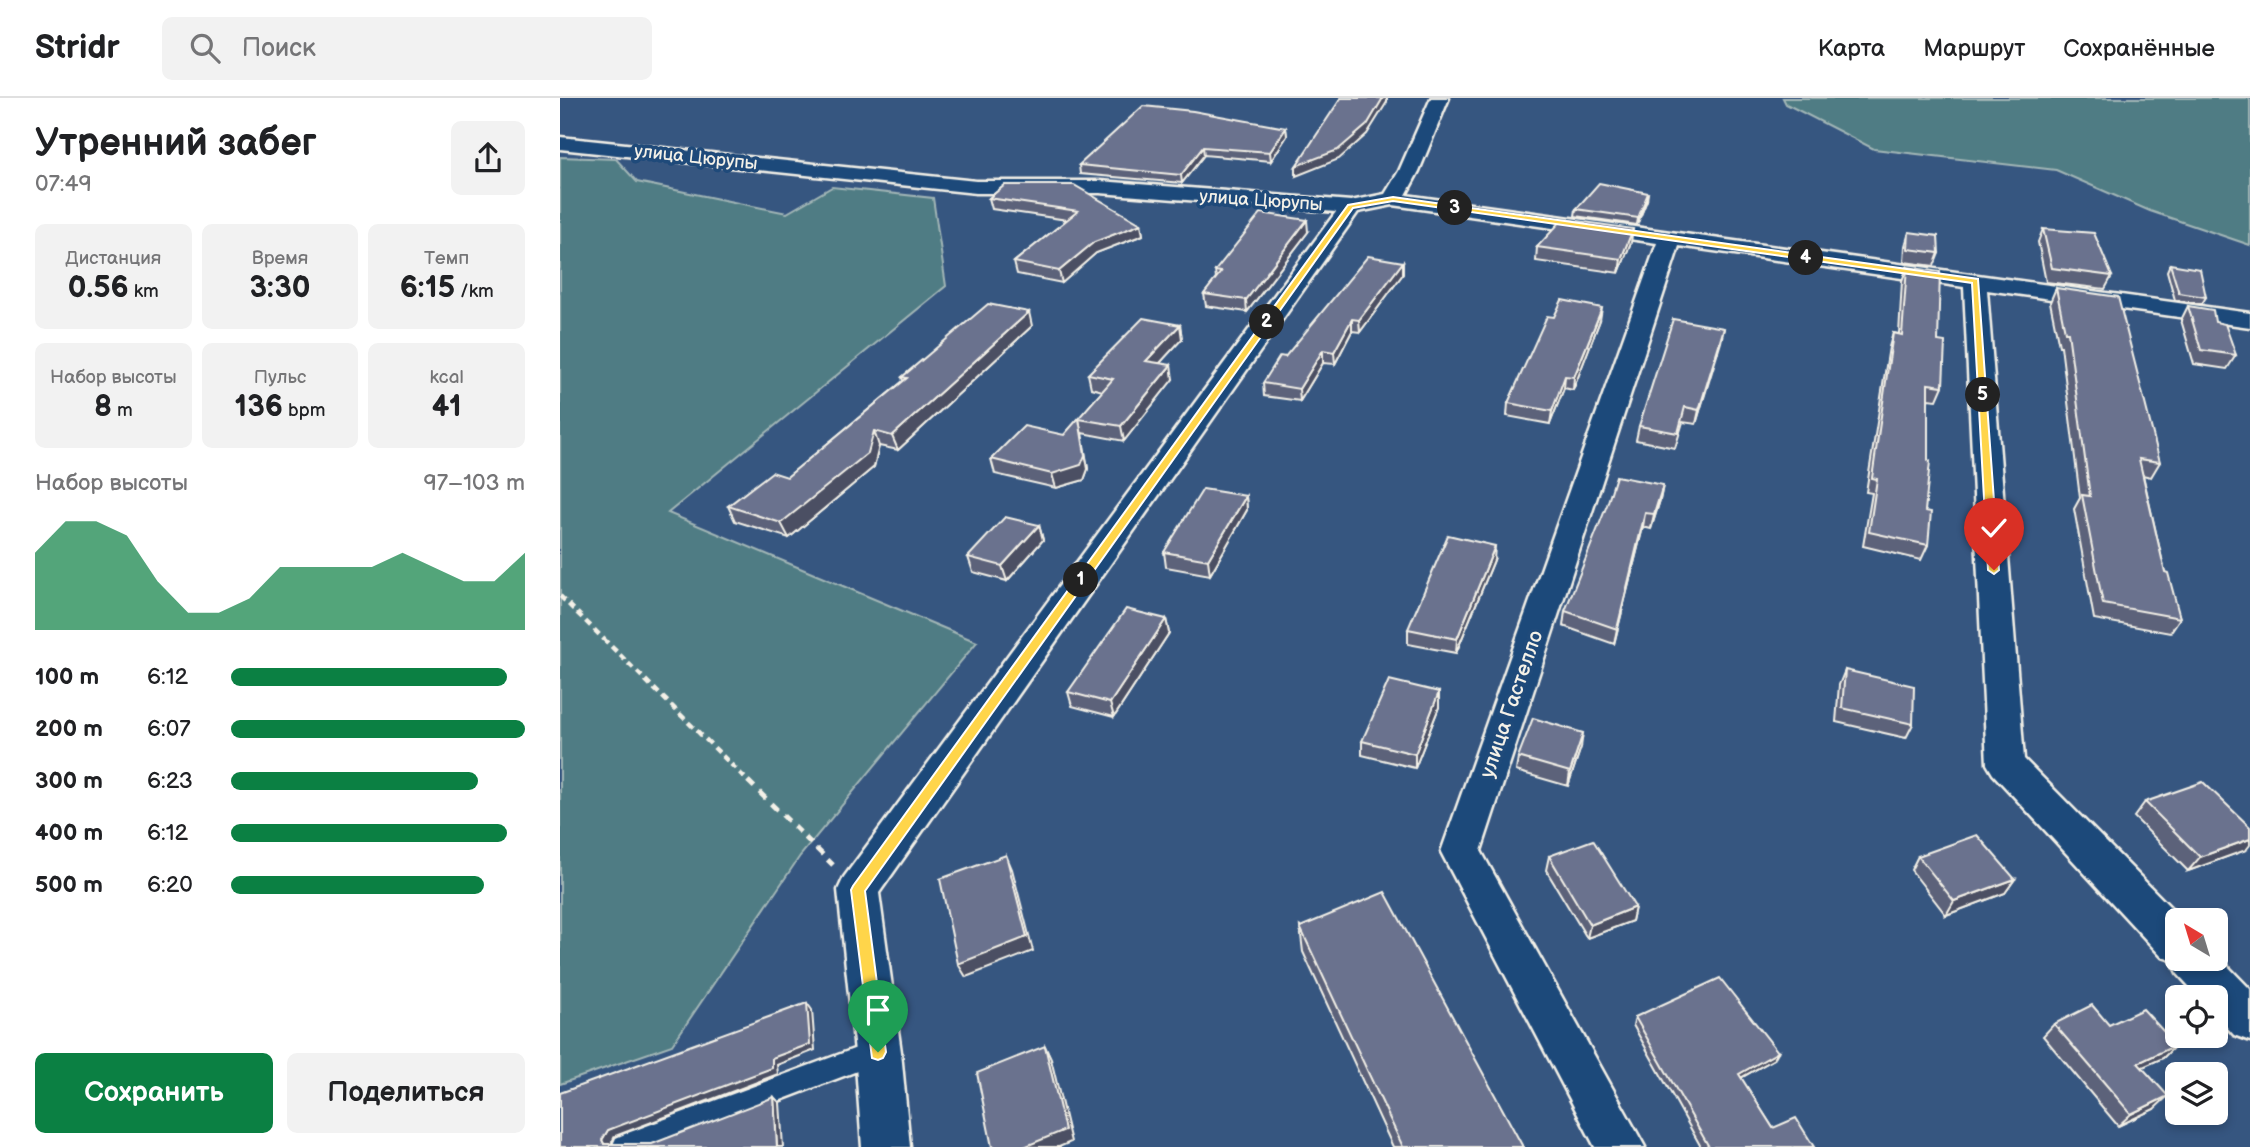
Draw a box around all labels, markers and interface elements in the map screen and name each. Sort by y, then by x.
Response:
search box [162,17,652,80]
text: Stridr [35,28,120,68]
icon: search [186,29,224,67]
text: Поиск [242,33,316,64]
text: Карта [1818,34,1885,63]
text: Маршрут [1923,34,2025,63]
text: Сохранённые [2063,34,2215,63]
text: Утренний забег [35,121,317,166]
button: share [451,121,525,195]
street label: улица Цюрупы [633,141,759,174]
text: 07:49 [35,170,92,198]
street label: улица Цюрупы [1199,186,1323,215]
pin: 3 [1438,190,1472,226]
text: 3 [1449,196,1460,219]
pin: 4 [1788,240,1824,276]
text: 4 [1800,246,1811,269]
text: Дистанция [65,247,161,270]
text: Время [252,247,308,270]
text: Темп [424,247,469,270]
text: 0.56 [68,270,129,306]
text: 3:30 [250,270,310,306]
text: 6:15 [400,270,455,306]
text: km [129,280,159,303]
text: /km [455,280,494,303]
pin: 2 [1250,304,1284,340]
text: 2 [1261,310,1272,333]
text: Набор высоты [50,366,177,389]
text: Пульс [254,366,306,389]
text: kcal [430,366,464,389]
pin: 5 [1966,378,2000,412]
text: 5 [1977,383,1988,406]
text: 8 [94,389,112,425]
text: 136 [235,389,283,425]
text: 41 [432,389,462,425]
text: m [112,399,133,422]
text: bpm [283,399,325,422]
text: Набор высоты [35,469,188,497]
text: 97–103 m [423,469,525,497]
pin [1964,498,2024,570]
icon: check [1975,509,2013,547]
pin: 1 [1064,562,1098,598]
text: 1 [1077,568,1085,591]
street label: улица Гастелло [1475,627,1548,781]
text: 100 m [35,663,99,691]
text: 6:12 [147,663,188,691]
text: 200 m [35,715,103,743]
text: 6:07 [147,715,191,743]
text: 300 m [35,767,103,795]
text: 6:23 [147,767,193,795]
text: 400 m [35,819,103,847]
text: 6:12 [147,819,188,847]
text: 500 m [35,871,103,899]
text: 6:20 [147,871,193,899]
north arrow [2165,908,2228,971]
map controls [2165,908,2228,1125]
pin [848,980,908,1052]
button: locate [2165,985,2228,1048]
icon: arrive [859,991,897,1029]
button: Сохранить [35,1053,273,1133]
button: Поделиться [287,1053,525,1133]
button: layers [2165,1062,2228,1125]

